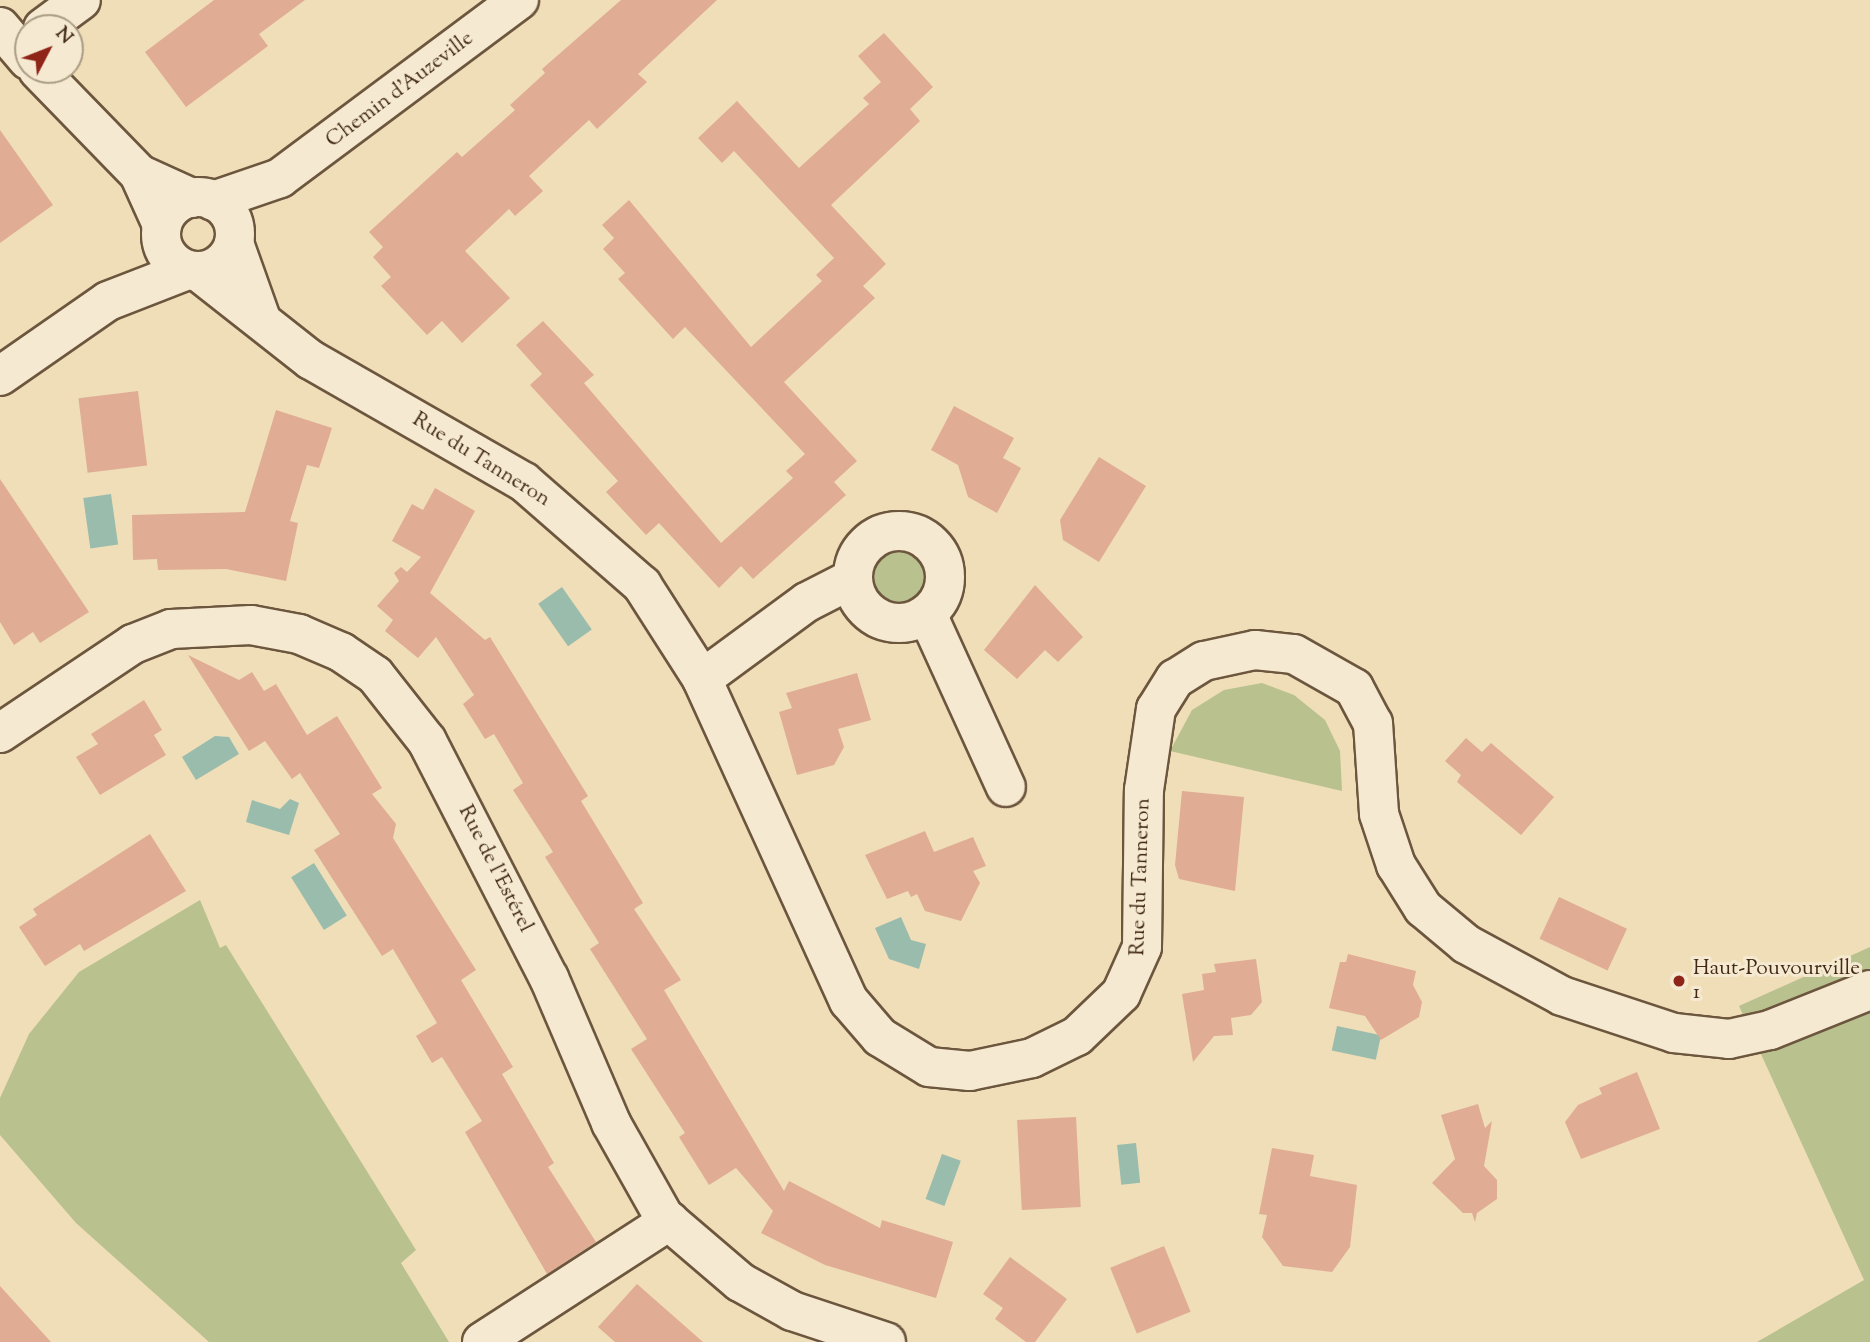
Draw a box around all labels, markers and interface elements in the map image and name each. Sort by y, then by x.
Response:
north arrow [14,14,84,84]
text: N [48,21,79,51]
street label: Chemin d'Auzeville [321,26,479,154]
street label: Rue du Tanneron [407,408,555,512]
street label: Rue du Tanneron [1126,798,1156,956]
street label: Rue de l'Estérel [452,801,538,937]
place label: Haut-Pouvourville 1 [1693,956,1860,1006]
marker: Haut-Pouvourville 1 [1671,973,1687,989]

